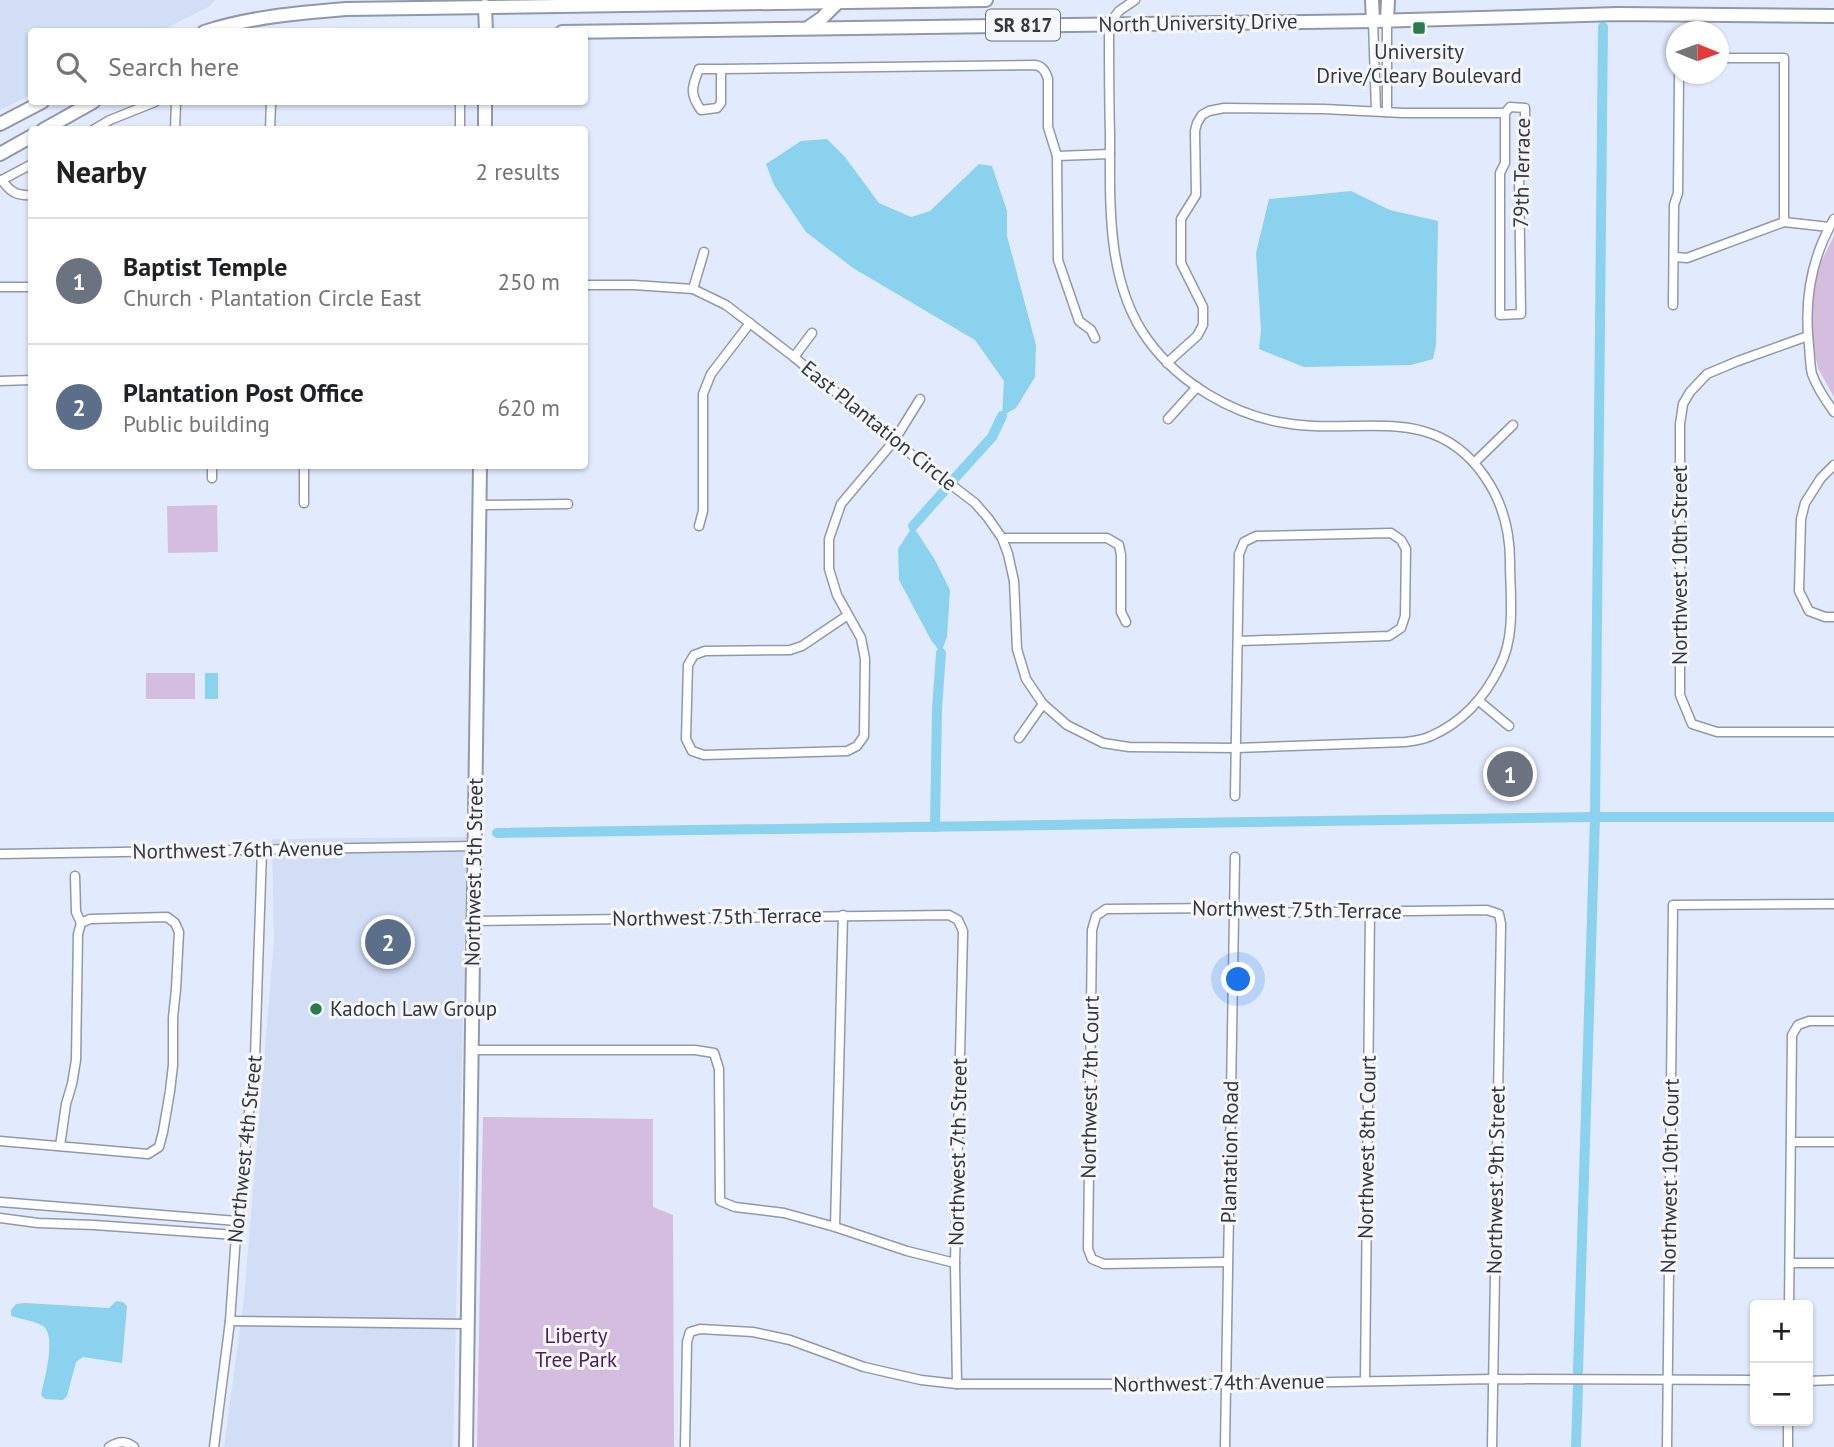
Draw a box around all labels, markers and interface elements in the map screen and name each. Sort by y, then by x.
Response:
street label: North University Drive [1098,7,1298,38]
road number: SR 817 [986,10,1060,41]
marker: University Drive/Cleary Boulevard [1411,20,1427,36]
north arrow [1666,21,1729,84]
search box [28,28,588,105]
place label: University Drive/Cleary Boulevard [1316,38,1522,89]
icon: search [52,48,90,86]
text: Search here [108,50,239,83]
street label: 79th Terrace [1507,118,1536,228]
text: Nearby [56,152,146,191]
text: 2 results [476,157,560,186]
text: Baptist Temple [123,250,288,283]
text: 1 [72,267,86,296]
text: 250 m [498,267,560,296]
text: Church · Plantation Circle East [123,283,421,312]
street label: East Plantation Circle [796,354,963,497]
text: Plantation Post Office [123,376,364,409]
text: 2 [72,393,86,422]
text: 620 m [498,393,560,422]
text: Public building [123,409,270,438]
street label: Northwest 10th Street [1666,465,1693,665]
pin: 1 [1487,748,1533,800]
street label: Northwest 5th Street [458,778,489,966]
street label: Northwest 76th Avenue [132,834,344,865]
street label: Northwest 75th Terrace [1192,894,1402,925]
street label: Northwest 75th Terrace [612,901,822,932]
pin: 2 [365,916,411,968]
your location [1221,962,1255,996]
place label: Kadoch Law Group [330,995,497,1022]
street label: Northwest 7th Court [1074,995,1105,1179]
marker: Kadoch Law Group [308,1001,324,1017]
street label: Northwest 4th Street [221,1054,268,1244]
street label: Northwest 8th Court [1351,1055,1382,1239]
street label: Northwest 7th Street [942,1058,973,1246]
street label: Northwest 10th Court [1654,1078,1685,1274]
street label: Plantation Road [1215,1080,1244,1224]
street label: Northwest 9th Street [1480,1086,1511,1274]
map controls [1750,1300,1813,1426]
button: + [1750,1300,1813,1363]
park label: Liberty Tree Park [535,1322,617,1373]
button: − [1750,1363,1813,1426]
street label: Northwest 74th Avenue [1113,1367,1325,1398]

